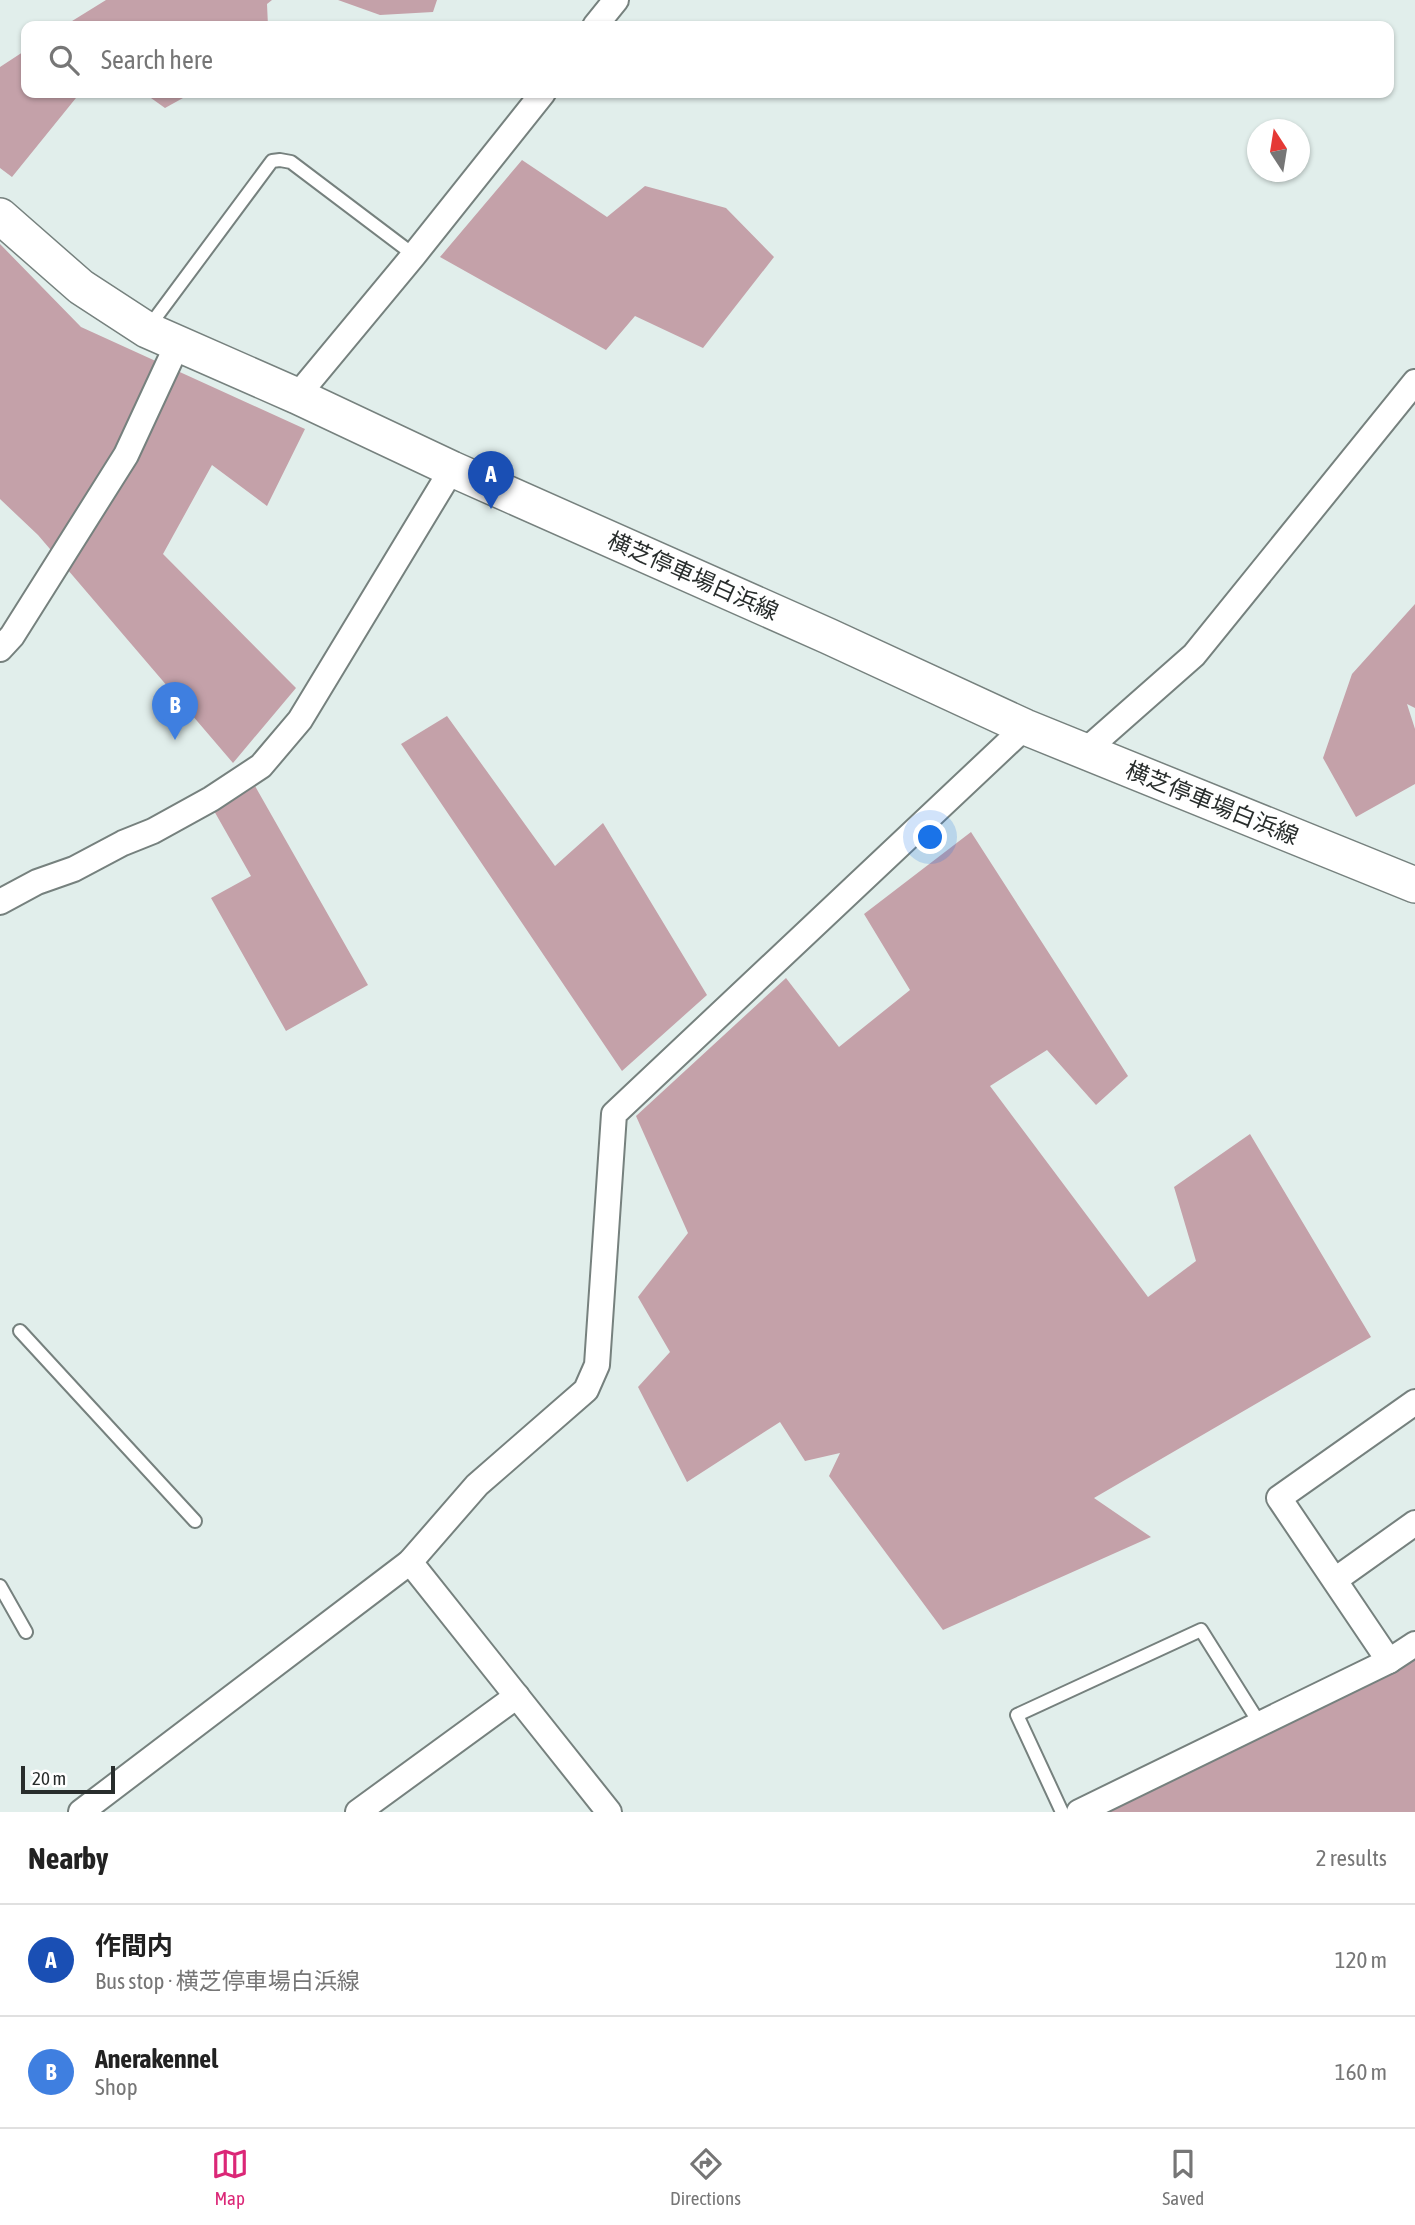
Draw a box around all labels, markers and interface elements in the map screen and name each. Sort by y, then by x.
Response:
search box [21,21,1394,98]
icon: search [45,41,83,79]
text: Search here [101,45,213,75]
north arrow [1247,119,1310,182]
pin: A [468,451,514,509]
street label: 横芝停車場白浜線 [604,527,782,625]
pin: B [152,682,198,740]
street label: 横芝停車場白浜線 [1122,756,1302,850]
your location [913,820,947,854]
scale bar [21,1763,116,1795]
text: 20 m [32,1767,66,1789]
text: Nearby [28,1841,108,1875]
text: 2 results [1316,1845,1387,1871]
text: 作間内 [95,1931,173,1961]
text: A [45,1947,57,1973]
text: 120 m [1335,1947,1387,1973]
text: Bus stop · 横芝停車場白浜線 [95,1968,360,1994]
text: Anerakennel [95,2044,218,2074]
text: B [46,2059,56,2085]
text: 160 m [1335,2059,1387,2085]
text: Shop [95,2074,138,2100]
tab: Map [211,2145,249,2209]
tab: Directions [670,2145,741,2209]
tab: Saved [1162,2145,1204,2209]

